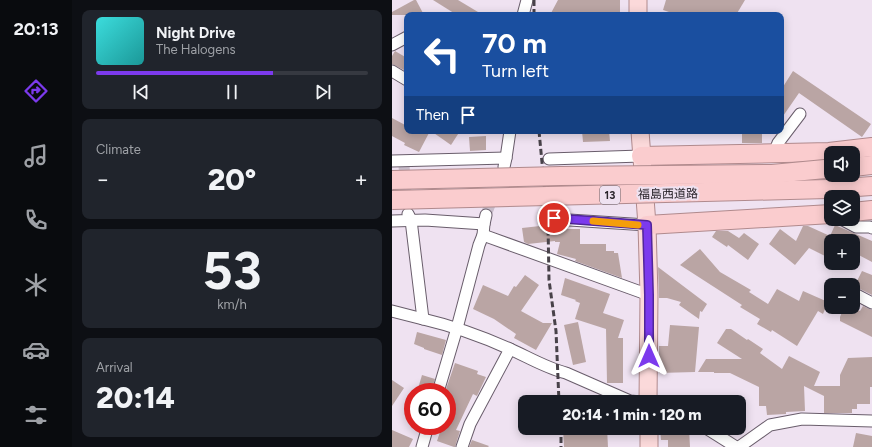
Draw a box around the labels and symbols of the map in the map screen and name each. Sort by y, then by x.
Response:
road number: 13 [600,186,620,204]
street label: 福島西道路 [638,186,698,202]
pin [537,201,571,235]
position arrow [628,335,670,377]
speed limit sign: 60 [404,383,456,435]

